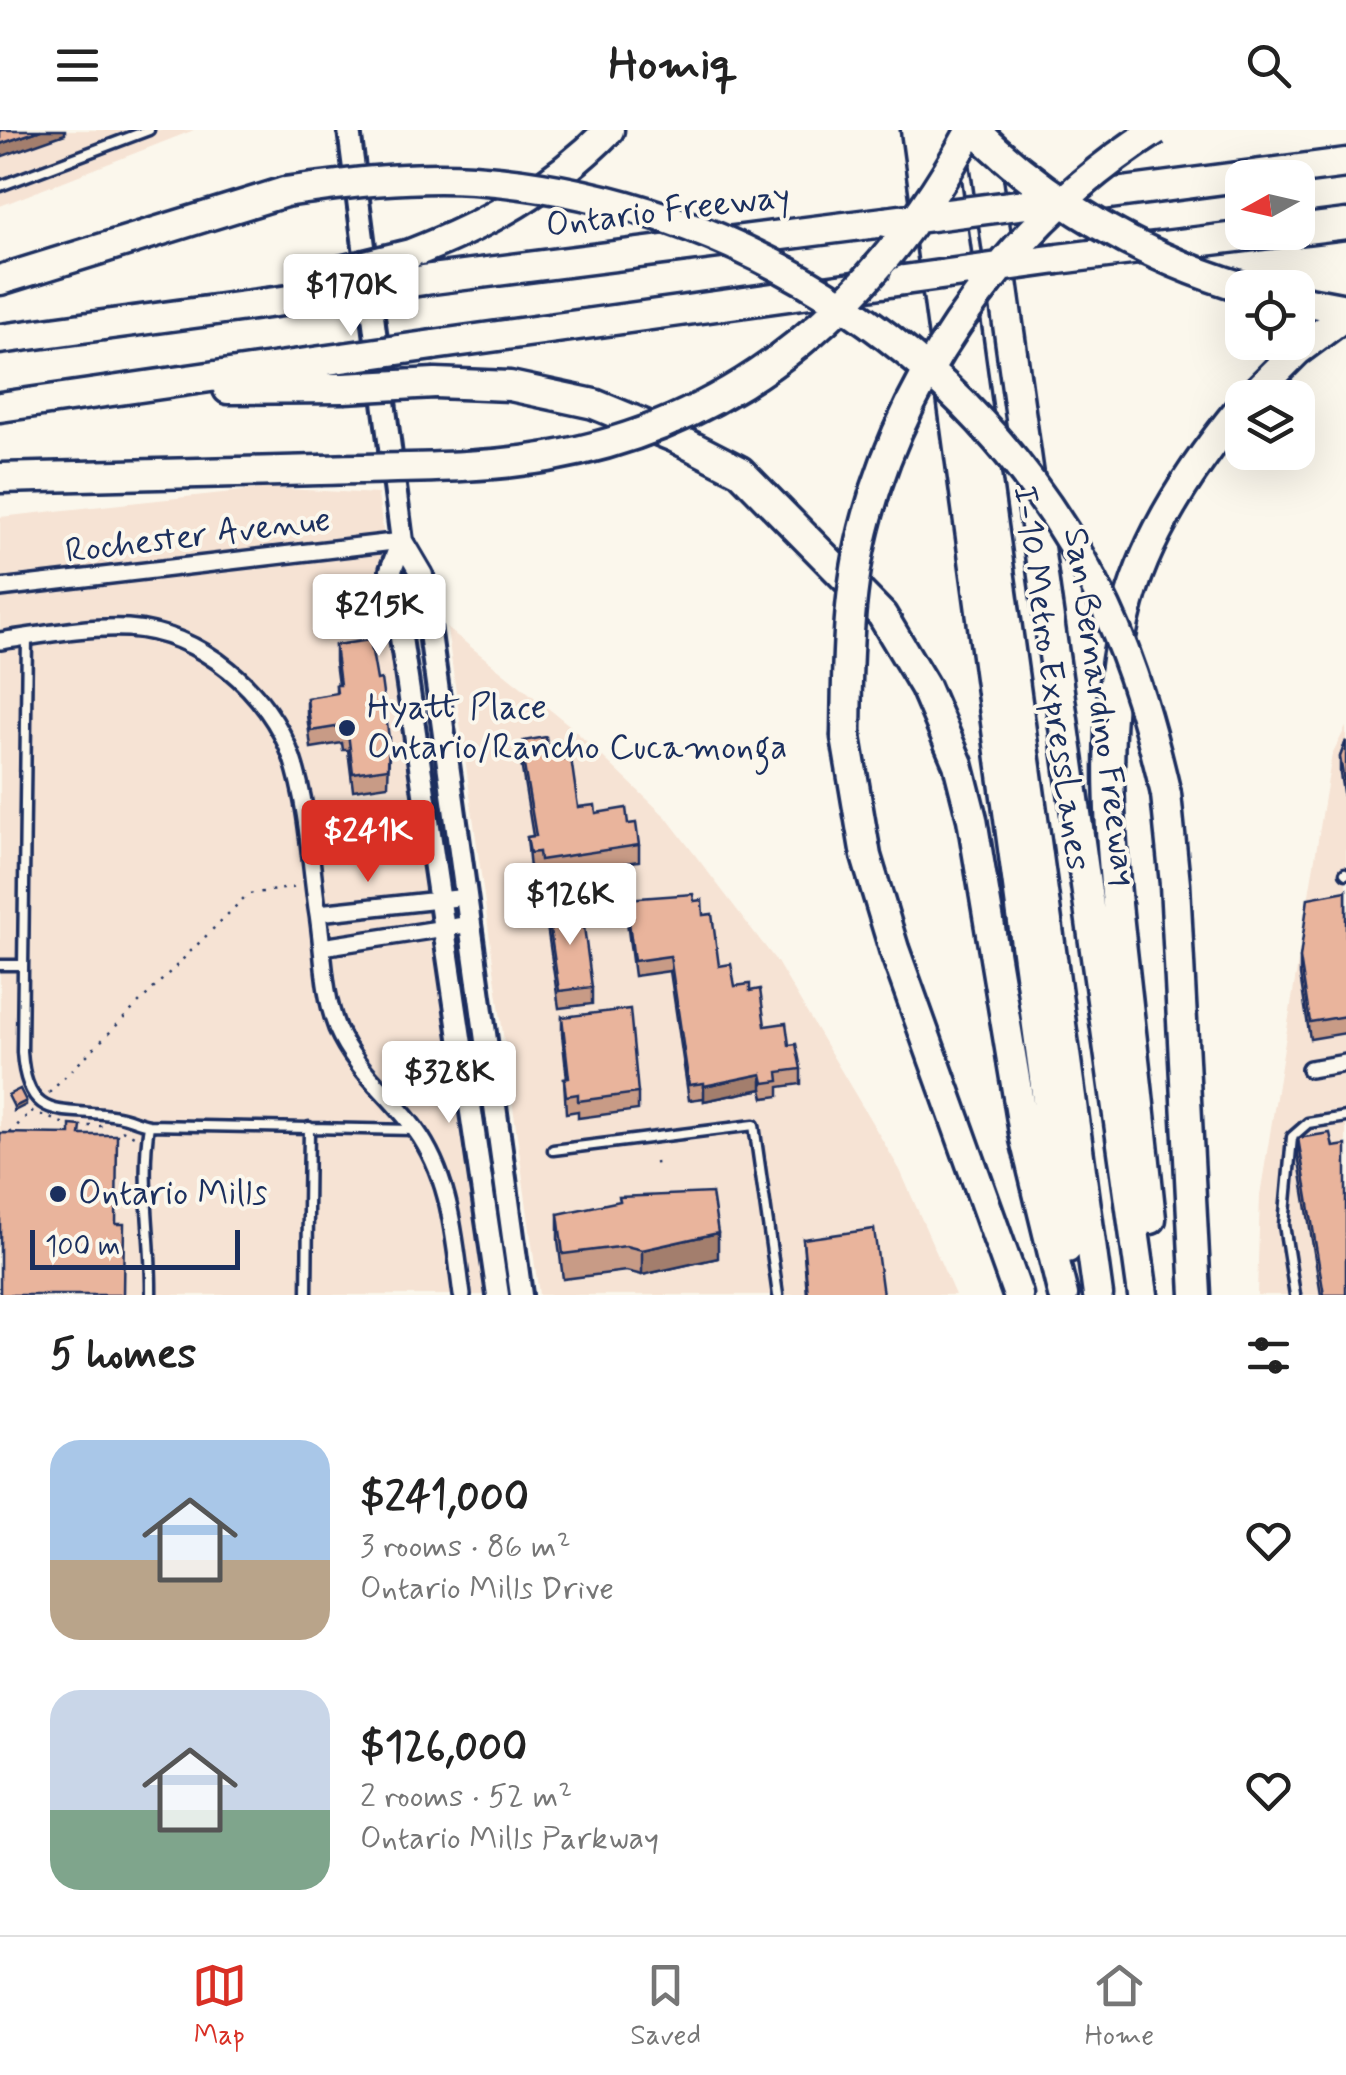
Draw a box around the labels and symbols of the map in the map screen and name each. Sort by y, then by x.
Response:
north arrow [1225,160,1315,250]
street label: Ontario Freeway [543,173,793,249]
pin: $170K [281,254,421,339]
street label: I-10 Metro ExpressLanes [1001,483,1101,873]
street label: Rochester Avenue [63,497,333,575]
street label: San Bernardino Freeway [1052,525,1148,889]
pin: $215K [309,574,449,659]
place label: Hyatt Place Ontario/Rancho Cucamonga [367,685,787,775]
marker: Hyatt Place Ontario/Rancho Cucamonga [336,717,358,739]
pin: $241K [298,800,438,885]
pin: $126K [500,863,640,948]
pin: $328K [379,1041,519,1126]
place label: Ontario Mills [78,1171,267,1217]
marker: Ontario Mills [47,1183,69,1205]
scale bar [30,1225,240,1270]

